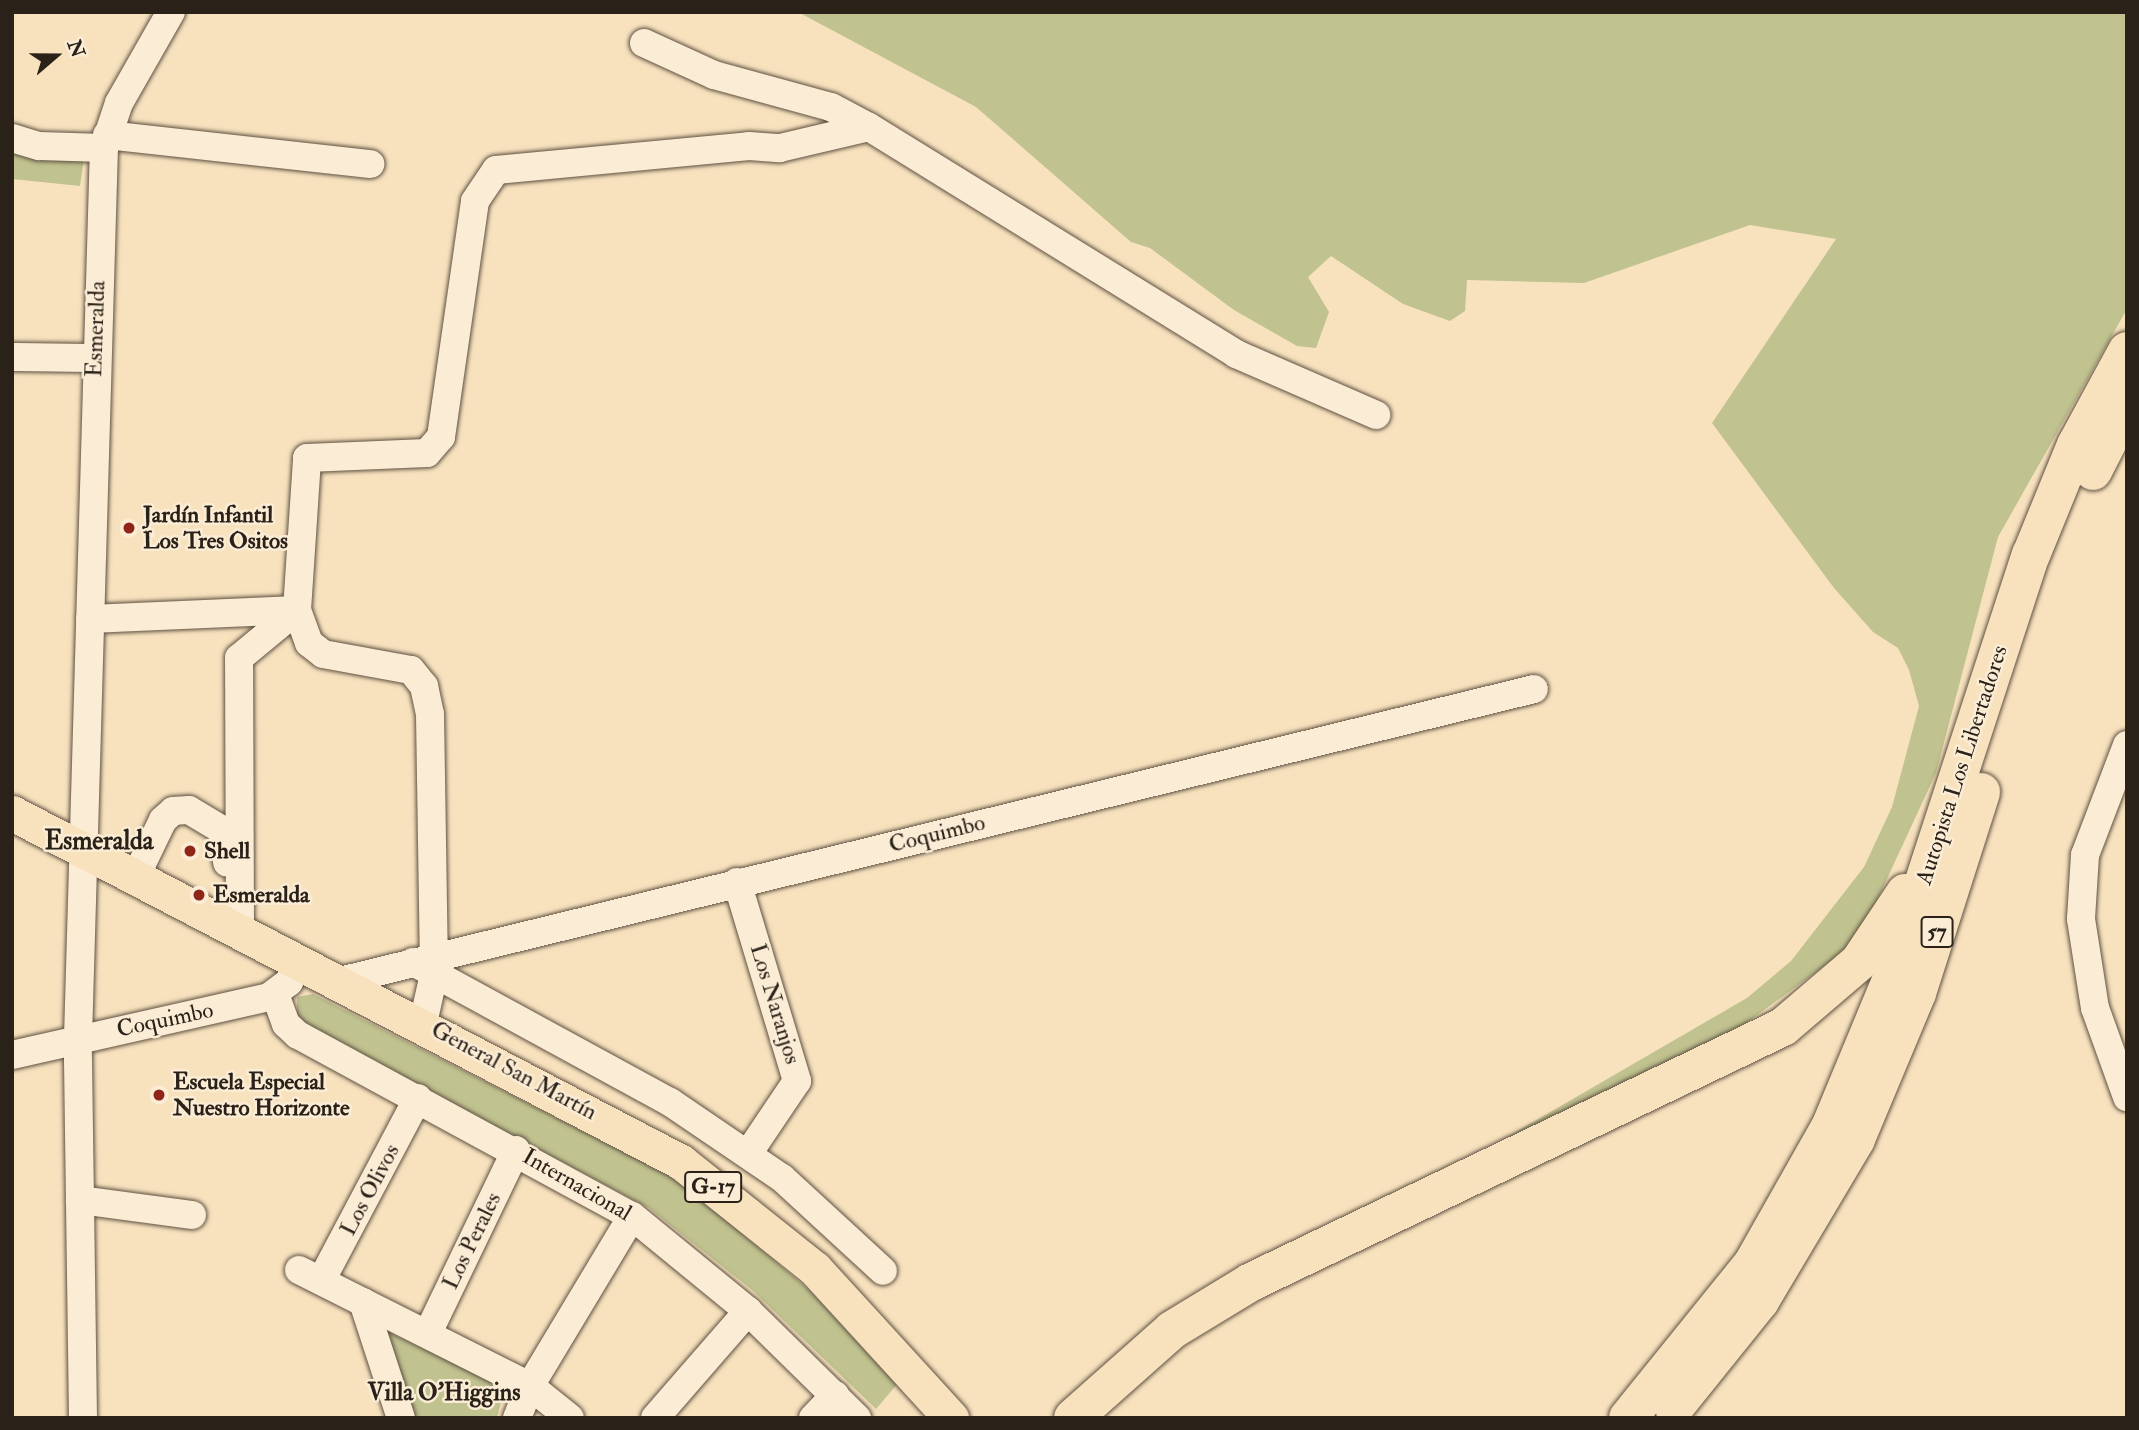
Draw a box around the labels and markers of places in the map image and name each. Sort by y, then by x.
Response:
place label: Jardín Infantil Los Tres Ositos [143,501,288,555]
marker: Jardín Infantil Los Tres Ositos [121,520,137,536]
place label: Shell [204,837,250,865]
marker: Shell [182,843,198,859]
place label: Esmeralda [213,881,309,909]
marker: Esmeralda [191,887,207,903]
place label: Escuela Especial Nuestro Horizonte [173,1068,350,1122]
marker: Escuela Especial Nuestro Horizonte [151,1087,167,1103]

